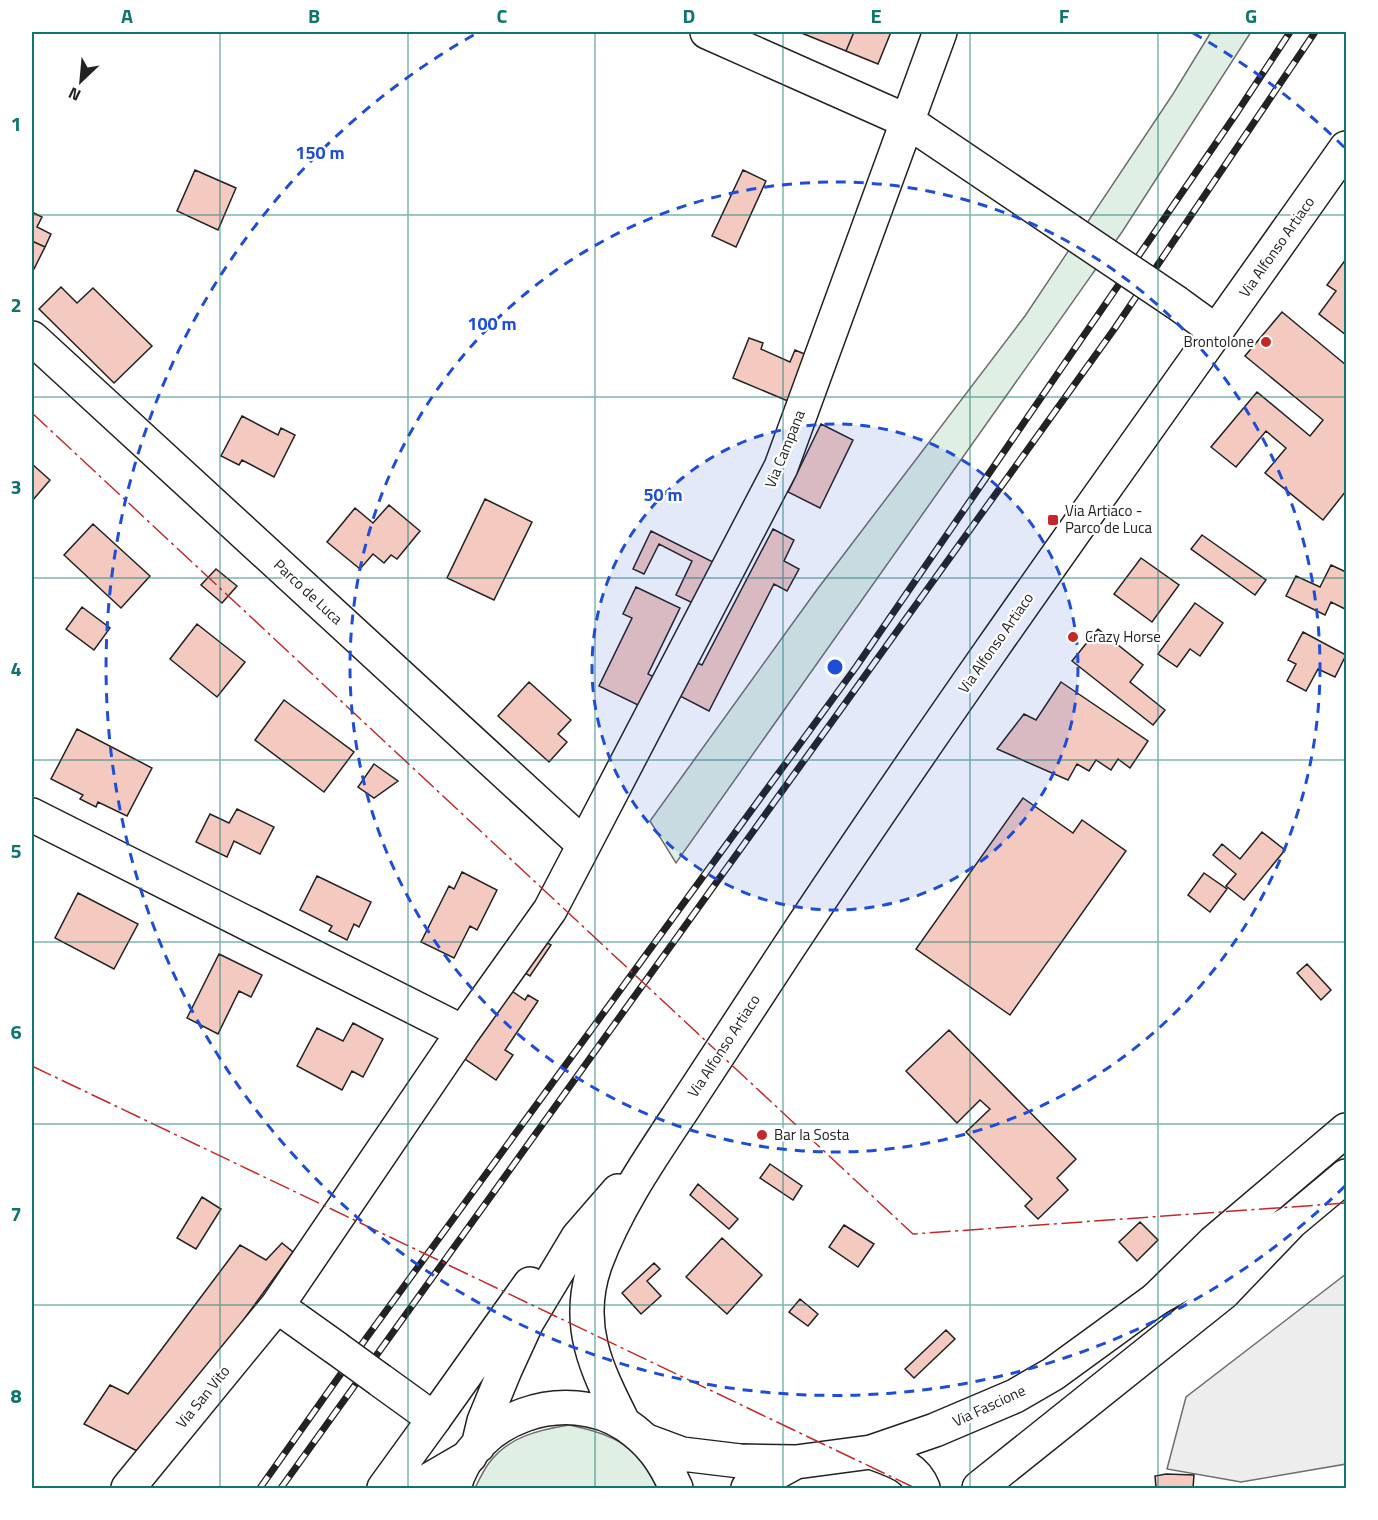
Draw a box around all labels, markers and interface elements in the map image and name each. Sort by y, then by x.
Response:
text: A [121,0,133,31]
text: B [308,0,320,31]
text: C [497,0,508,31]
text: D [683,0,695,31]
text: E [870,0,882,31]
text: F [1059,0,1070,31]
text: G [1245,0,1257,31]
north arrow [51,51,111,111]
text: N [64,81,85,108]
text: 1 [10,108,22,139]
text: 150 m [295,139,345,166]
street label: Via Alfonso Artiaco [1233,191,1320,302]
text: 2 [10,289,22,320]
text: 100 m [467,310,517,337]
place label: Brontolone [1184,330,1254,353]
marker: Brontolone [1259,335,1273,349]
street label: Via Campana [759,406,811,491]
text: 3 [10,471,22,502]
text: 50 m [643,481,683,508]
place label: Via Artiaco - Parco de Luca [1065,499,1152,539]
marker: Via Artiaco - Parco de Luca [1046,513,1060,527]
street label: Parco de Luca [269,554,348,630]
street label: Via Alfonso Artiaco [952,587,1039,698]
place label: Crazy Horse [1085,625,1161,648]
marker: Crazy Horse [1066,630,1080,644]
text: 4 [10,653,22,684]
centre of rings [825,657,845,677]
text: 5 [10,835,22,866]
street label: Via Alfonso Artiaco [682,990,766,1102]
text: 6 [10,1016,22,1047]
place label: Bar la Sosta [774,1123,850,1146]
marker: Bar la Sosta [755,1128,769,1142]
text: 7 [10,1198,22,1229]
street label: Via San Vito [170,1360,235,1433]
street label: Via Fascione [949,1379,1029,1432]
text: 8 [10,1380,22,1411]

